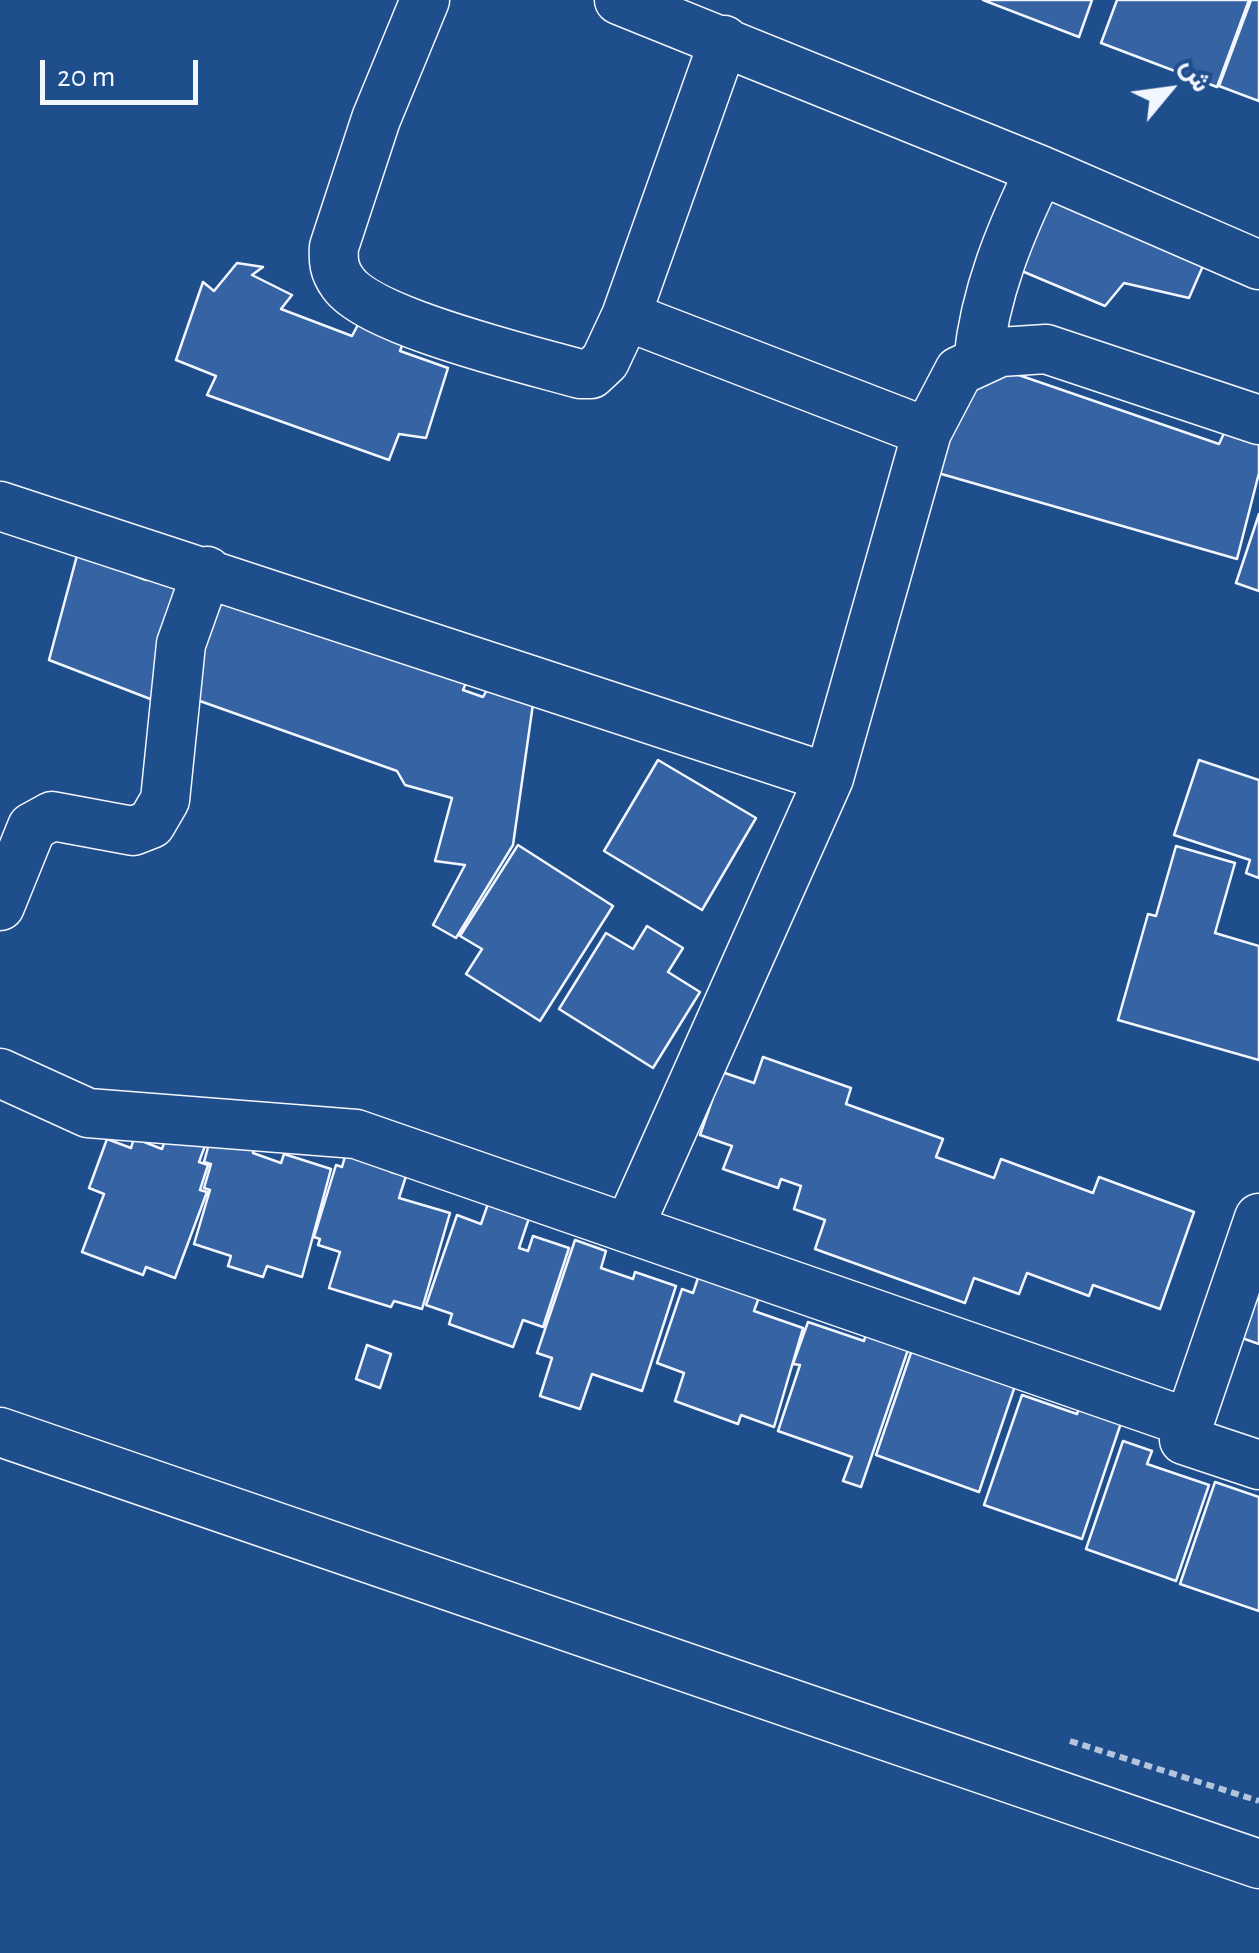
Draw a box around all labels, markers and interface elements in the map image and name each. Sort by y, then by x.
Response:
scale bar [45,40,202,102]
north arrow [1119,40,1219,140]
text: ش [1175,54,1216,97]
text: 20 m [57,62,115,92]

